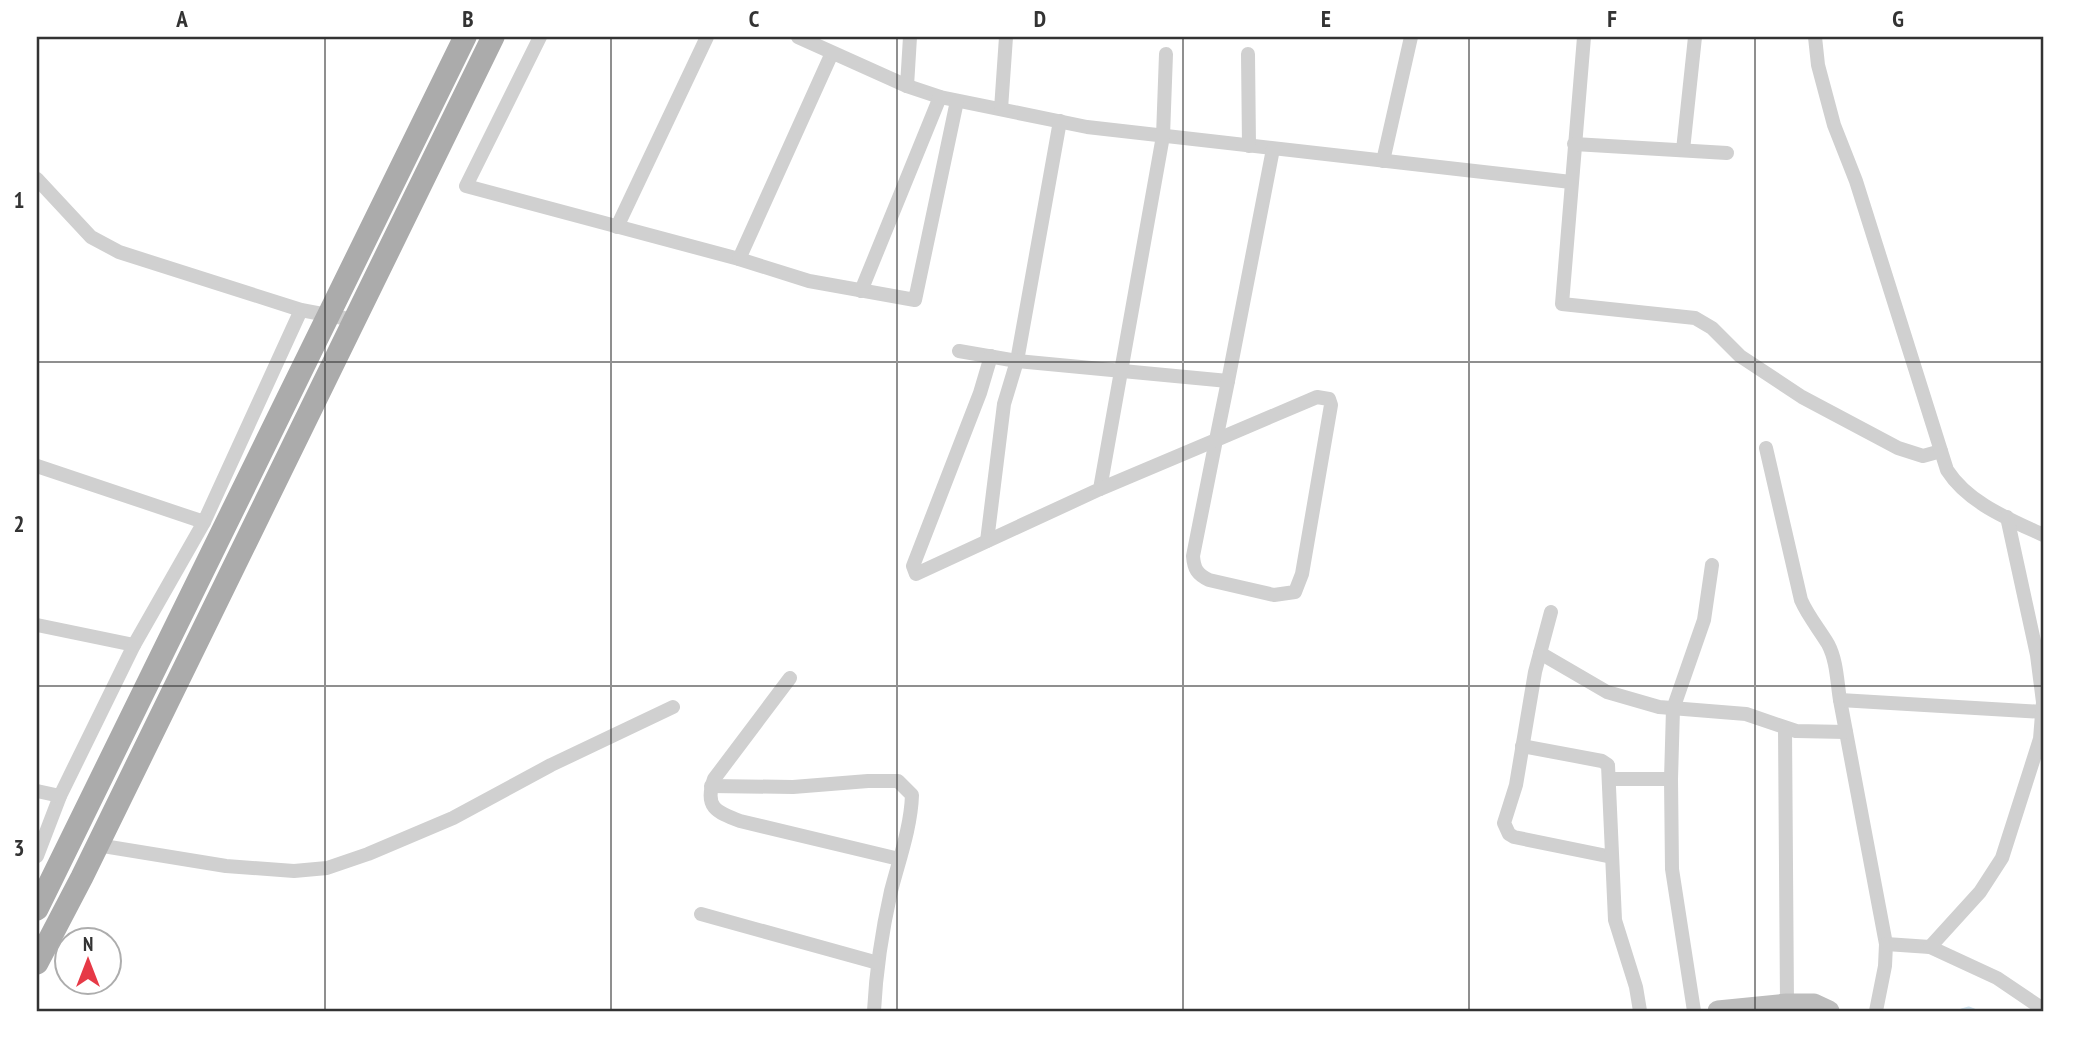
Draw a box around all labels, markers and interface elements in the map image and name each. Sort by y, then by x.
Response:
text: A [175,4,188,33]
text: B [462,4,474,33]
text: C [749,4,760,33]
text: D [1034,4,1046,33]
text: E [1321,4,1331,33]
text: F [1607,4,1617,33]
text: G [1892,4,1904,33]
text: 1 [14,185,25,214]
text: 2 [14,509,25,538]
text: 3 [14,833,25,862]
north arrow [52,926,122,996]
text: N [83,932,93,956]

